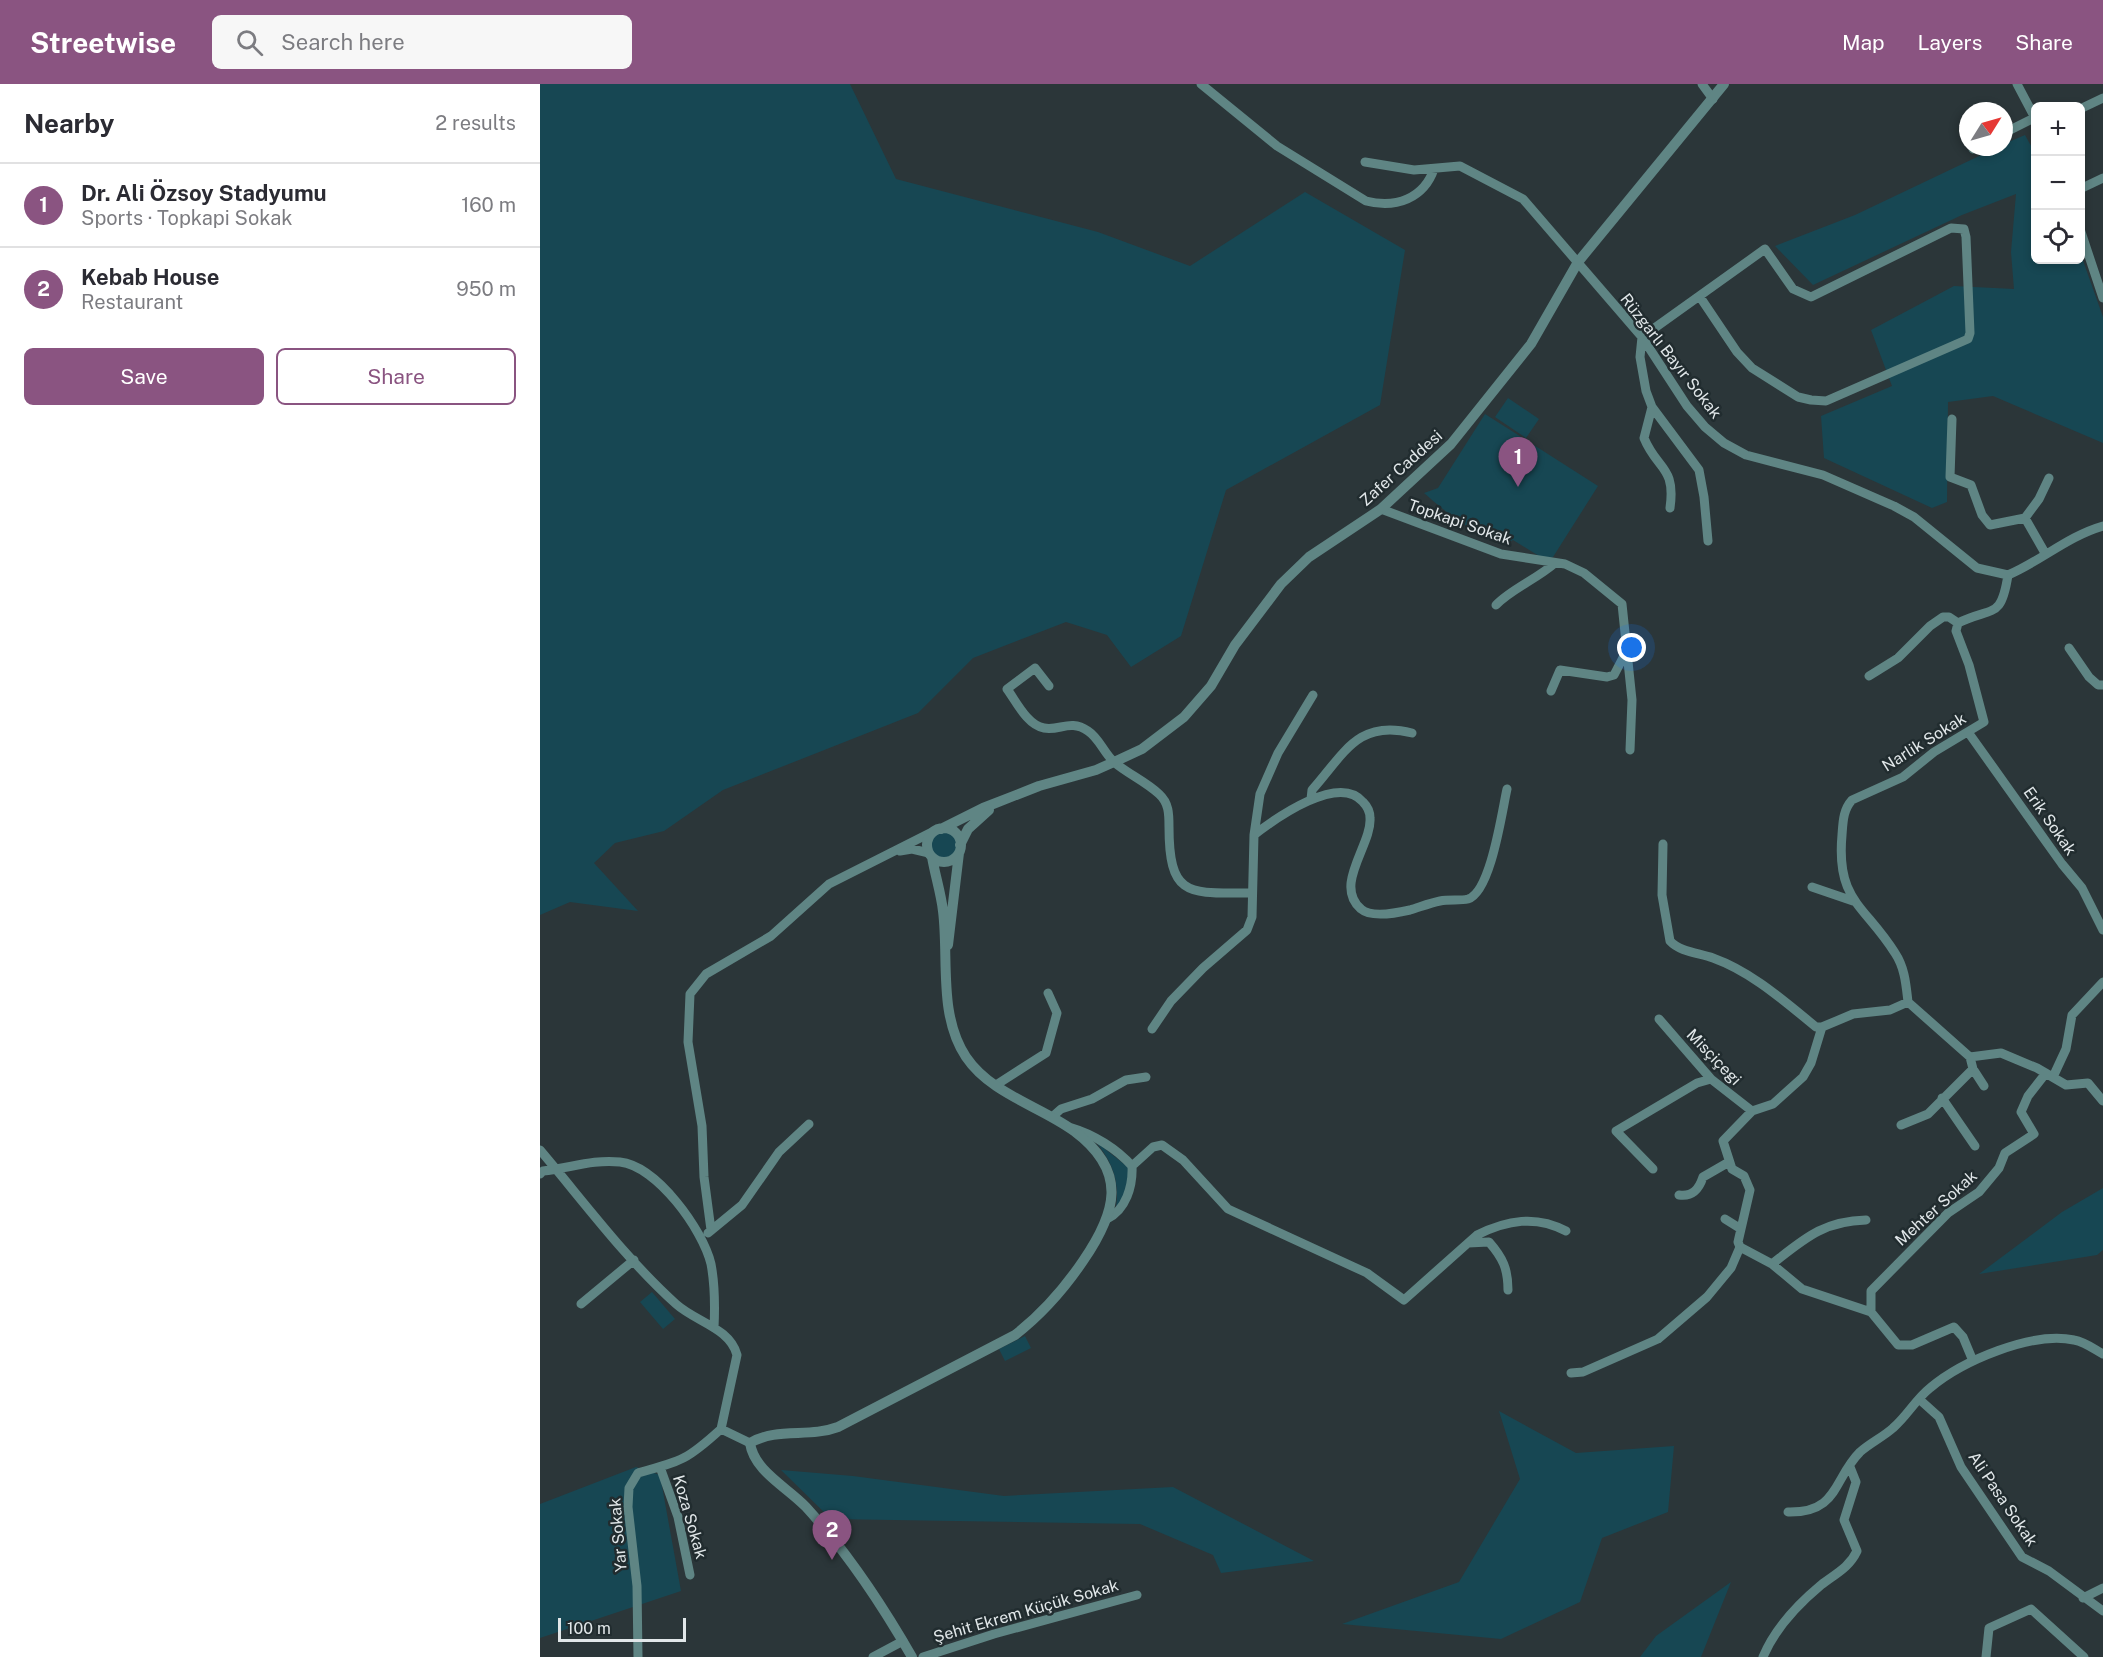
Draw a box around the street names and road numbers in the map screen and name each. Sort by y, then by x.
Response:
street label: Rüzgarlı Bayır Sokak [1616,290,1726,422]
street label: Zafer Caddesi [1356,426,1446,510]
street label: Topkapi Sokak [1406,495,1514,549]
street label: Narlik Sokak [1879,709,1969,775]
street label: Erik Sokak [2019,783,2081,859]
street label: Misçiçegi [1683,1025,1745,1089]
street label: Mehter Sokak [1891,1166,1981,1250]
street label: Ali Pasa Sokak [1964,1448,2042,1550]
street label: Koza Sokak [669,1473,711,1561]
street label: Yar Sokak [605,1497,631,1573]
street label: Şehit Ekrem Küçük Sokak [931,1575,1121,1647]

